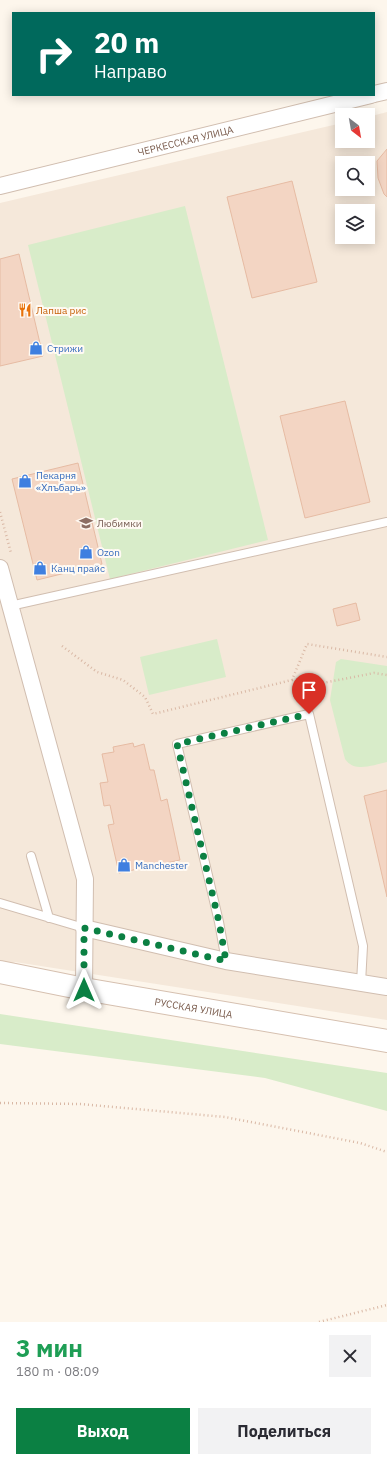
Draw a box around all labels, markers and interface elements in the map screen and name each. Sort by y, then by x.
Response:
text: 20 m [94,24,159,61]
icon: right [28,28,80,80]
text: Направо [94,60,167,83]
north arrow [335,108,375,148]
map controls [335,108,375,244]
street label: ЧЕРКЕССКАЯ УЛИЦА [136,123,235,159]
button: search [335,156,375,196]
button: layers [335,204,375,244]
restaurant icon: Лапша рис [17,302,33,318]
place label: Лапша рис [36,304,86,317]
shop icon: Стрижи [28,340,44,356]
place label: Стрижи [47,342,83,355]
place label: Пекарня «Хлъбарь» [36,469,86,494]
shop icon: Пекарня «Хлъбарь» [17,473,33,489]
school or university icon: Любимки [78,515,94,531]
place label: Любимки [97,517,142,530]
shop icon: Ozon [78,544,94,560]
place label: Ozon [97,546,120,559]
shop icon: Канц прайс [32,560,48,576]
place label: Канц прайс [51,562,105,575]
pin [292,673,326,714]
icon: arrive [298,679,320,701]
shop icon: Manchester [116,857,132,873]
place label: Manchester [135,859,188,872]
position arrow [63,969,105,1011]
street label: РУССКАЯ УЛИЦА [154,995,234,1021]
text: 3 мин [16,1332,83,1364]
button: close [329,1335,371,1377]
text: 180 m · 08:09 [16,1363,99,1380]
button: Выход [16,1408,190,1454]
button: Поделиться [198,1408,371,1454]

